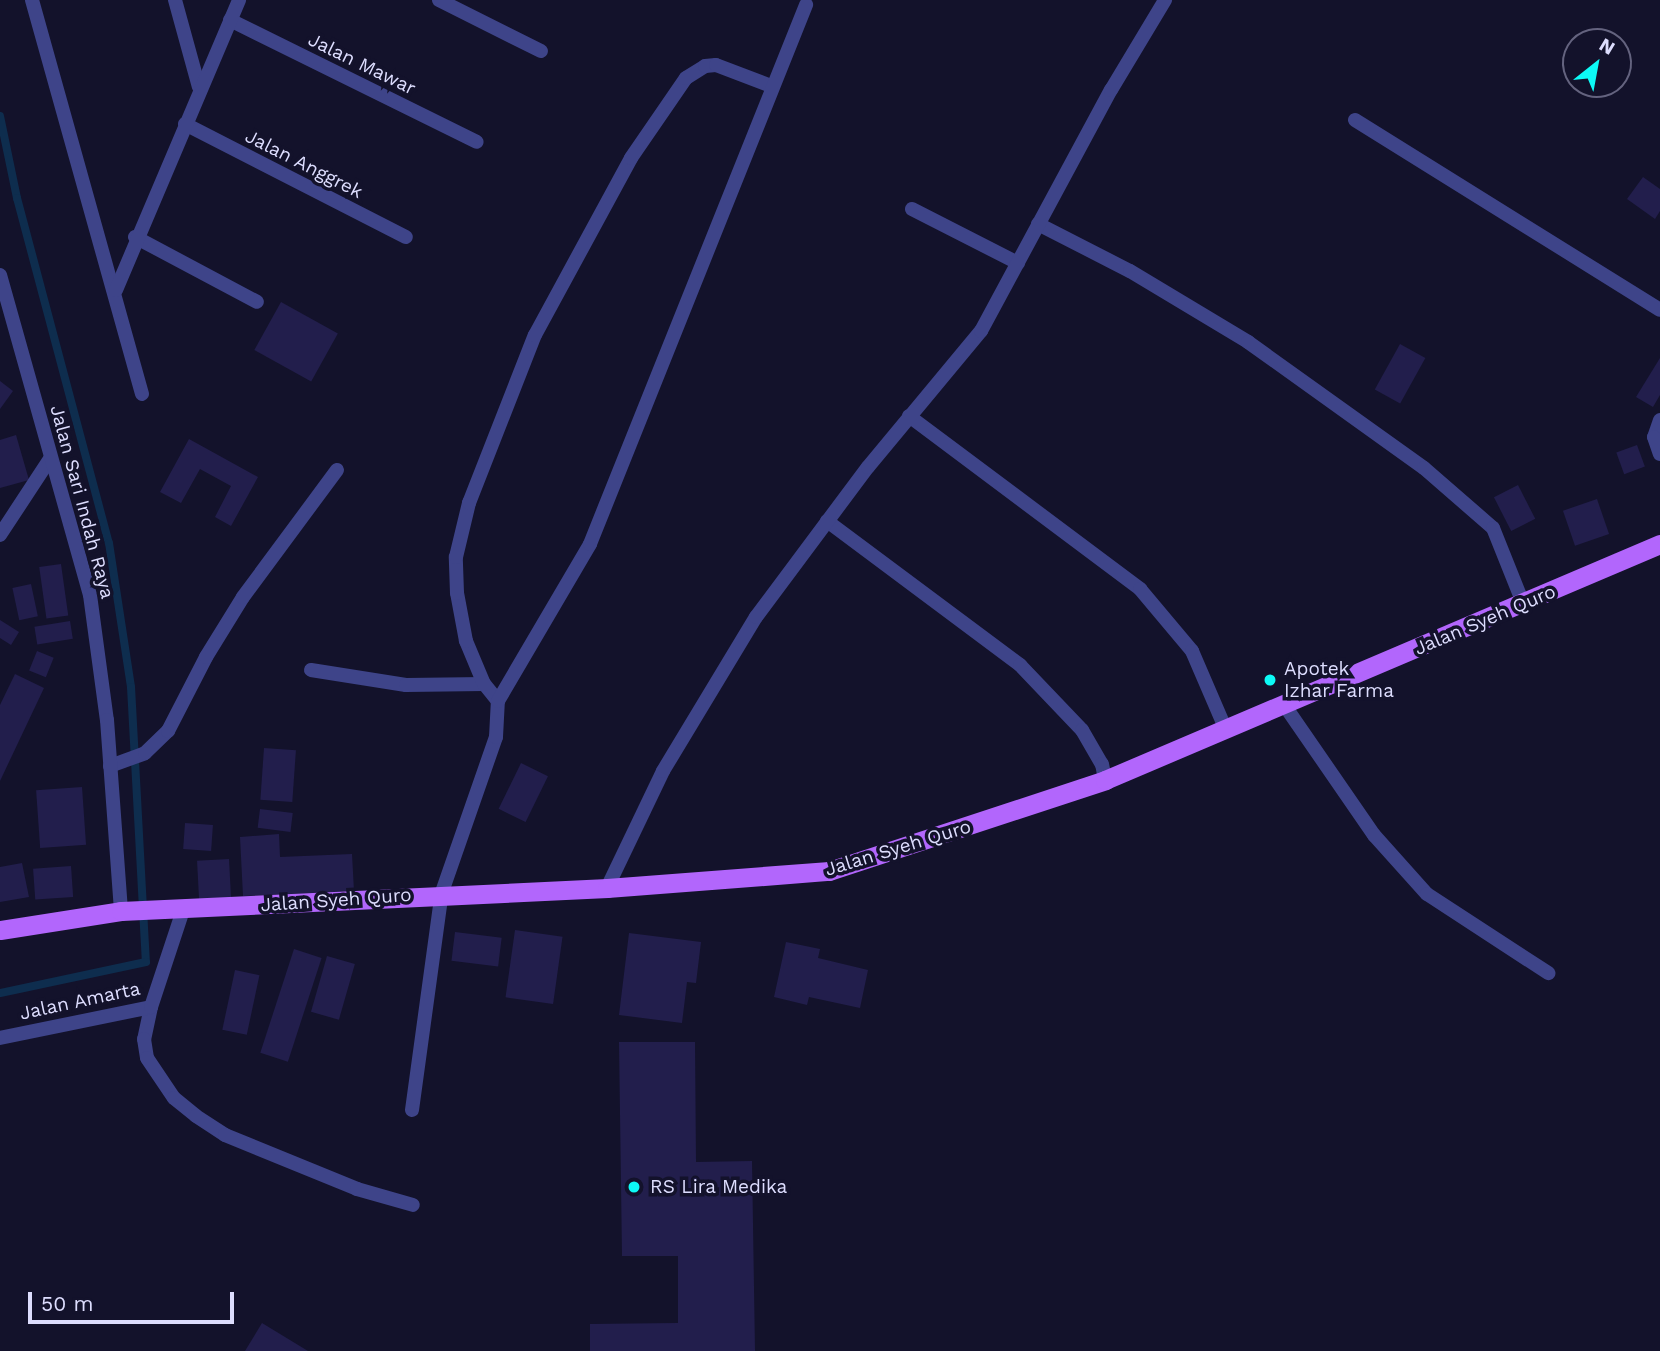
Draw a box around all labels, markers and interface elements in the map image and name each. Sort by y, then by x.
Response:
street label: Jalan Mawar [305,28,419,100]
north arrow [1562,28,1632,98]
text: N [1595,33,1619,60]
street label: Jalan Anggrek [241,124,367,204]
street label: Jalan Sari Indah Raya [45,403,119,601]
street label: Jalan Syeh Quro [1411,580,1559,660]
place label: Apotek Izhar Farma [1284,658,1394,702]
marker: Apotek Izhar Farma [1262,672,1278,688]
street label: Jalan Syeh Quro [822,815,974,881]
street label: Jalan Syeh Quro [260,883,412,917]
street label: Jalan Amarta [17,977,143,1025]
place label: RS Lira Medika [650,1176,788,1198]
marker: RS Lira Medika [624,1177,644,1197]
scale bar [32,1278,238,1322]
text: 50 m [41,1291,93,1316]

